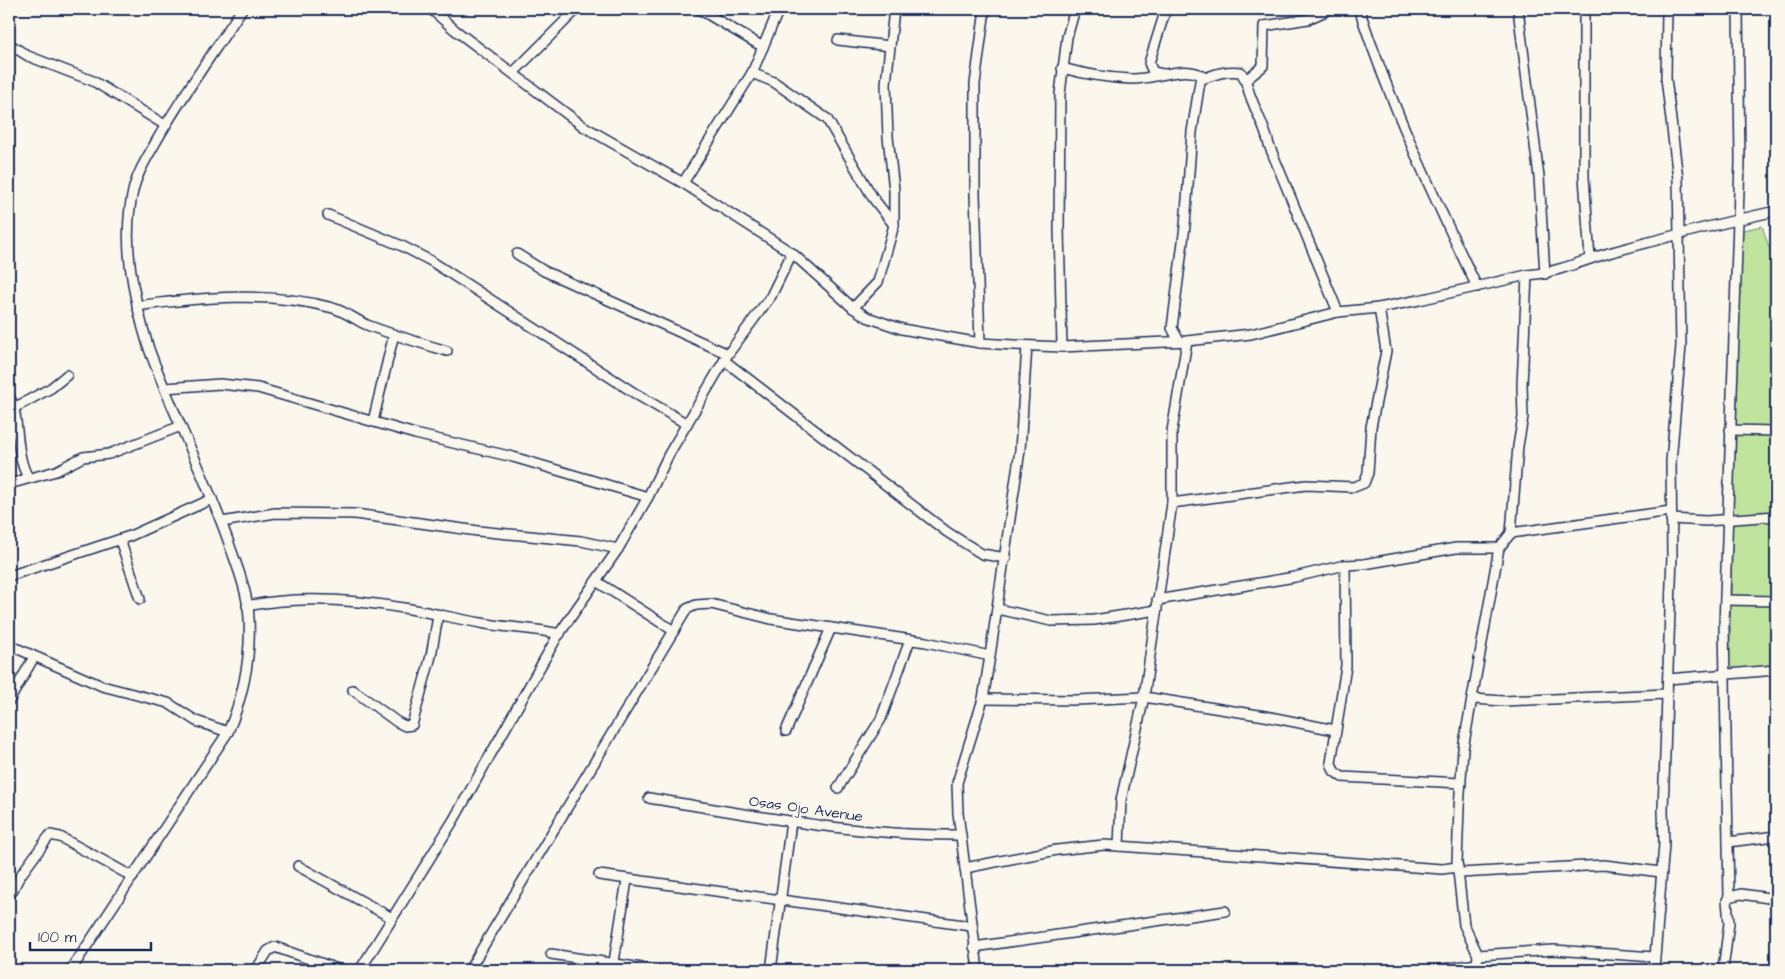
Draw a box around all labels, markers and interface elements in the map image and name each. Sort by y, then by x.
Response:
street label: Osas Ojo Avenue [748,791,864,827]
scale bar [30,919,151,951]
text: 100 m [38,927,77,948]

